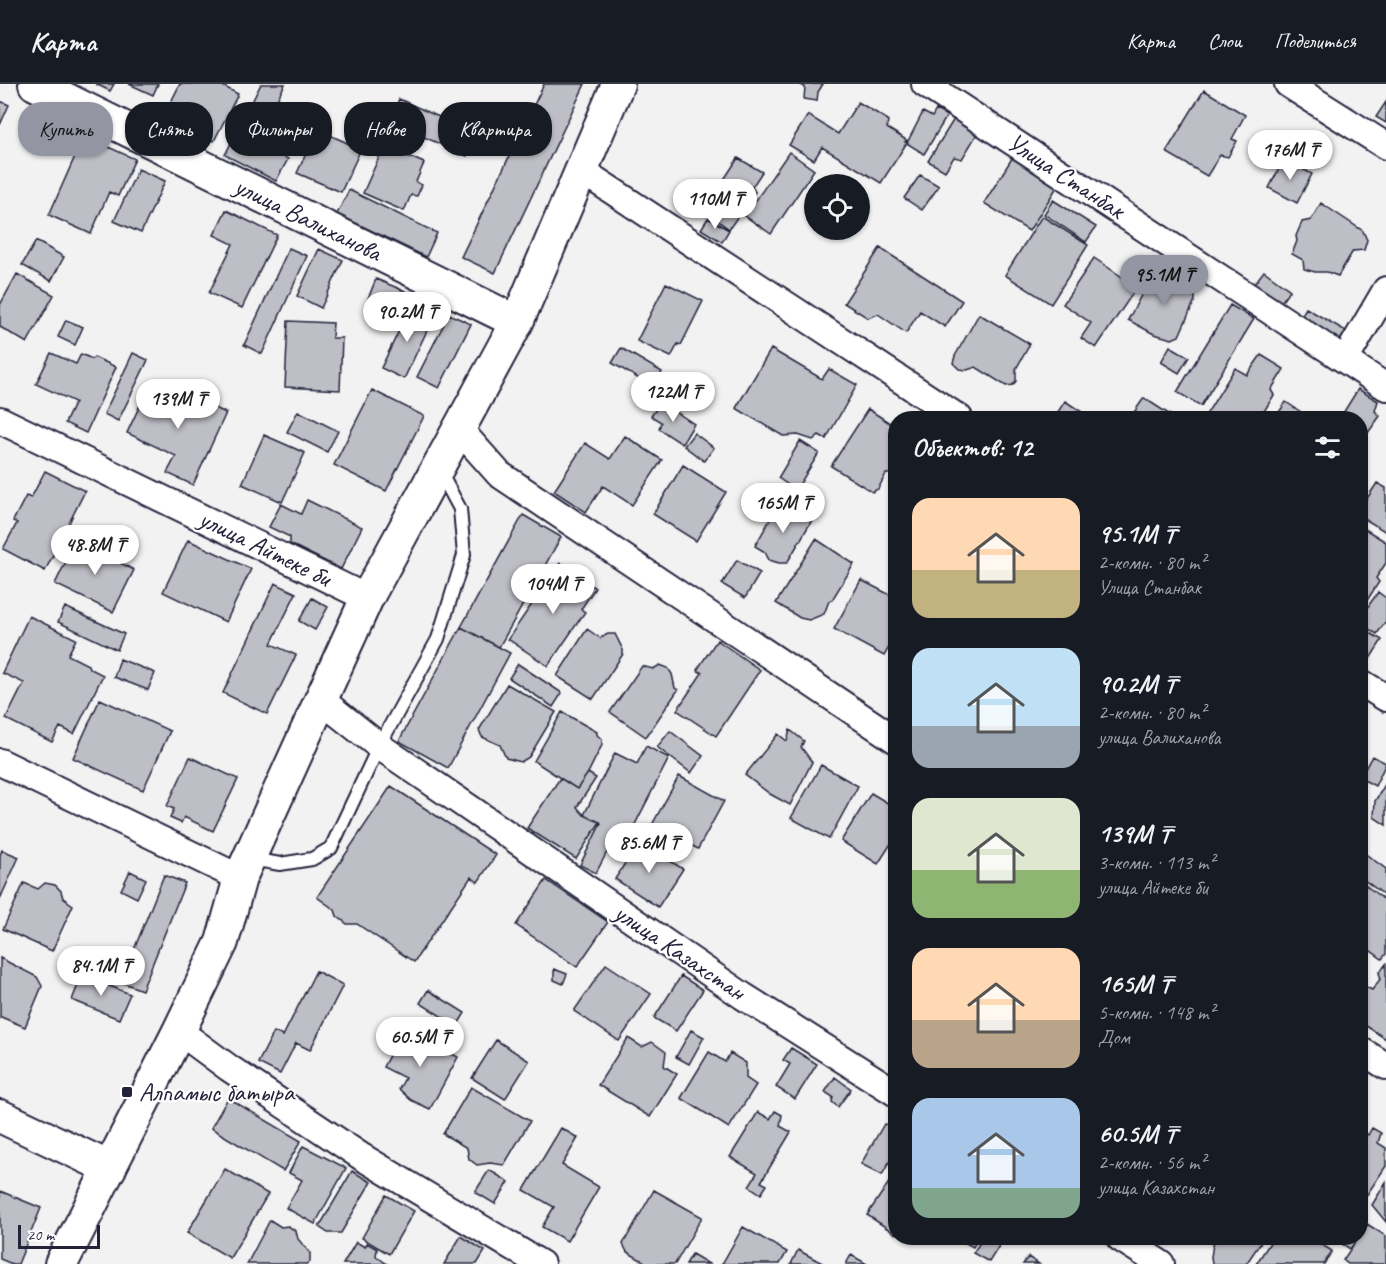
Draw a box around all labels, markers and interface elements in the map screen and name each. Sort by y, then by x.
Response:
text: Карта [30,24,97,59]
text: Карта [1127,28,1175,54]
text: Слои [1208,28,1242,54]
text: Поделиться [1275,28,1356,54]
chip: Купить [18,102,113,156]
chip: Снять [125,102,213,156]
chip: Фильтры [225,102,332,156]
chip: Новое [344,102,426,156]
chip: Квартира [438,102,552,156]
street label: Улица Станбак [1001,126,1132,227]
pin: 176M ₸ [1241,130,1339,181]
text: 176M ₸ [1262,137,1318,162]
street label: улица Валиханова [227,168,388,269]
map controls [804,174,870,240]
button: locate [804,174,870,240]
pin: 110M ₸ [666,179,764,230]
text: 110M ₸ [687,186,743,211]
pin: 95.1M ₸ [1109,255,1219,306]
text: 95.1M ₸ [1134,262,1194,287]
pin: 90.2M ₸ [352,292,462,343]
text: 90.2M ₸ [377,299,437,324]
pin: 122M ₸ [624,372,722,423]
pin: 139M ₸ [129,379,227,430]
text: 122M ₸ [645,379,701,404]
text: 139M ₸ [150,386,206,411]
text: Объектов: 12 [912,431,1032,464]
icon: filters [1311,431,1344,464]
pin: 165M ₸ [734,483,832,534]
text: 165M ₸ [755,490,811,515]
street label: улица Айтеке би [192,501,339,595]
text: 95.1M ₸ [1098,517,1175,550]
icon: home [960,522,1032,594]
pin: 48.8M ₸ [40,525,150,576]
text: 48.8M ₸ [65,532,125,557]
text: 2-комн. · 80 m² [1098,550,1206,575]
pin: 104M ₸ [504,564,602,615]
text: 104M ₸ [525,571,581,596]
text: Улица Станбак [1098,575,1201,600]
text: 90.2M ₸ [1098,667,1176,700]
icon: home [960,672,1032,744]
text: 2-комн. · 80 m² [1098,700,1206,725]
text: улица Валиханова [1098,725,1221,750]
text: 139M ₸ [1098,817,1171,850]
icon: home [960,822,1032,894]
pin: 85.6M ₸ [594,823,704,874]
text: 85.6M ₸ [619,830,679,855]
text: 3-комн. · 113 m² [1098,850,1215,875]
text: улица Айтеке би [1098,875,1208,900]
street label: улица Казахстан [606,895,753,1009]
pin: 84.1M ₸ [46,946,156,997]
text: 84.1M ₸ [71,953,131,978]
text: 165M ₸ [1098,967,1171,1000]
icon: home [960,972,1032,1044]
text: 5-комн. · 148 m² [1098,1000,1215,1025]
pin: 60.5M ₸ [365,1017,475,1068]
text: 60.5M ₸ [390,1024,450,1049]
text: Дом [1098,1025,1130,1050]
place label: Алпамыс батыра [139,1076,296,1109]
marker: Алпамыс батыра [120,1085,134,1099]
text: 60.5M ₸ [1098,1117,1176,1150]
icon: home [960,1122,1032,1194]
text: 2-комн. · 56 m² [1098,1150,1206,1175]
text: улица Казахстан [1098,1175,1214,1200]
scale bar [18,1222,100,1250]
text: 20 m [27,1225,54,1245]

